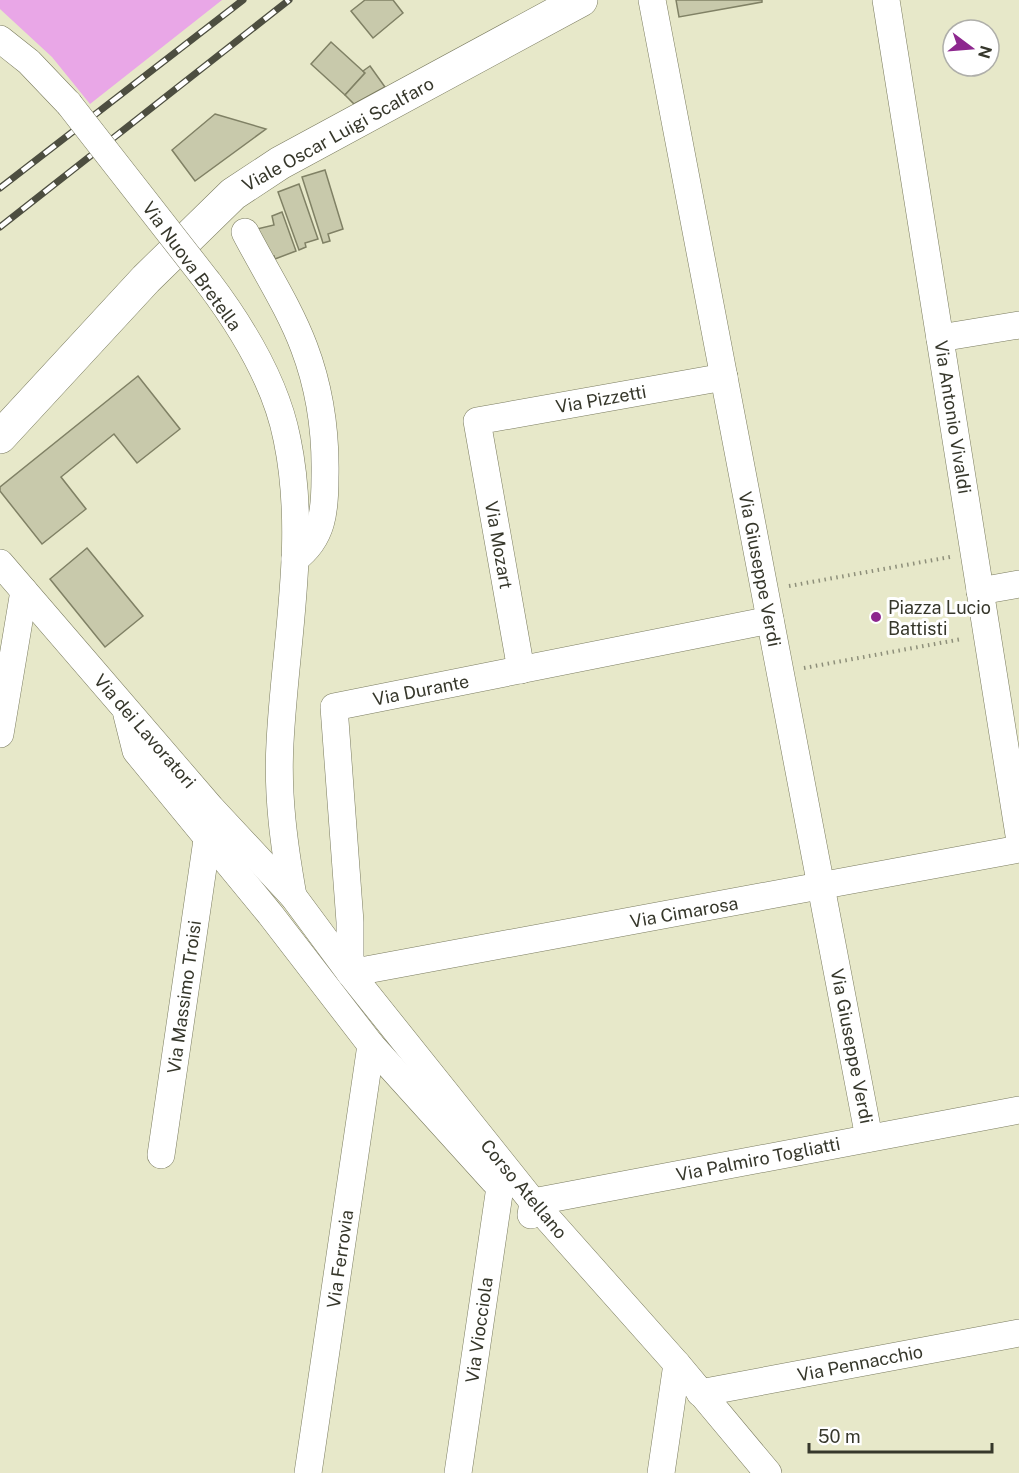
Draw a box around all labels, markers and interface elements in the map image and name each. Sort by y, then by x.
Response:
north arrow [941,18,1001,78]
text: N [974,43,996,61]
street label: Viale Oscar Luigi Scalfaro [239,73,437,195]
street label: Via Nuova Bretella [138,197,246,335]
street label: Via Antonio Vivaldi [930,339,976,495]
street label: Via Pizzetti [554,381,648,417]
street label: Via Giuseppe Verdi [735,490,785,648]
street label: Via Mozart [481,499,517,591]
place label: Piazza Lucio Battisti [888,597,991,639]
marker: Piazza Lucio Battisti [869,610,883,624]
street label: Via dei Lavoratori [90,670,200,792]
street label: Via Durante [371,670,471,710]
street label: Via Cimarosa [628,892,740,932]
street label: Via Massimo Troisi [163,919,205,1075]
street label: Via Giuseppe Verdi [827,967,877,1125]
street label: Via Palmiro Togliatti [674,1133,842,1185]
street label: Corso Atellano [476,1135,572,1243]
street label: Via Ferrovia [323,1209,357,1309]
street label: Via Viocciola [461,1276,497,1384]
street label: Via Pennacchio [795,1341,925,1385]
scale bar [809,1416,992,1454]
text: 50 m [818,1426,861,1447]

